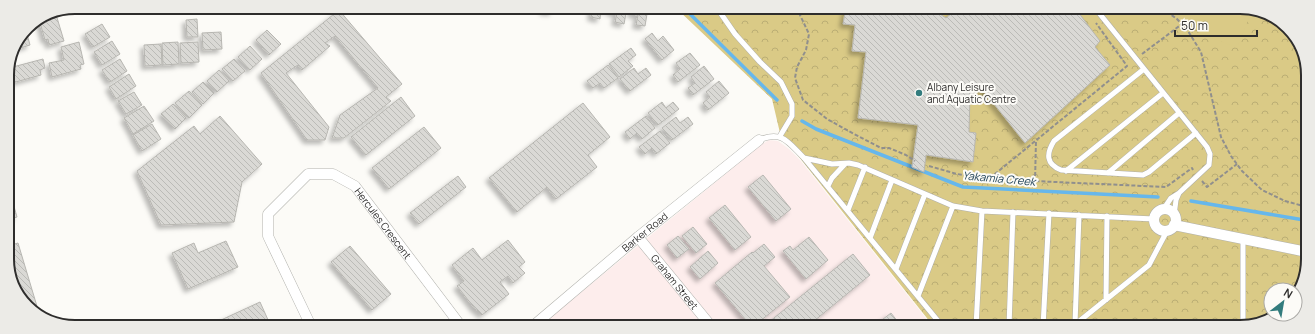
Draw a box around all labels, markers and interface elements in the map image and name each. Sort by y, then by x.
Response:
scale bar [1175,12,1257,38]
text: 50 m [1181,17,1208,34]
place label: Albany Leisure and Aquatic Centre [927,80,1016,106]
marker: Albany Leisure and Aquatic Centre [914,88,924,98]
water label: Yakamia Creek [962,167,1038,189]
street label: Hercules Crescent [352,185,415,262]
street label: Barker Road [619,209,671,255]
street label: Graham Street [648,251,702,312]
north arrow [1263,282,1303,322]
text: N [1281,285,1296,302]

